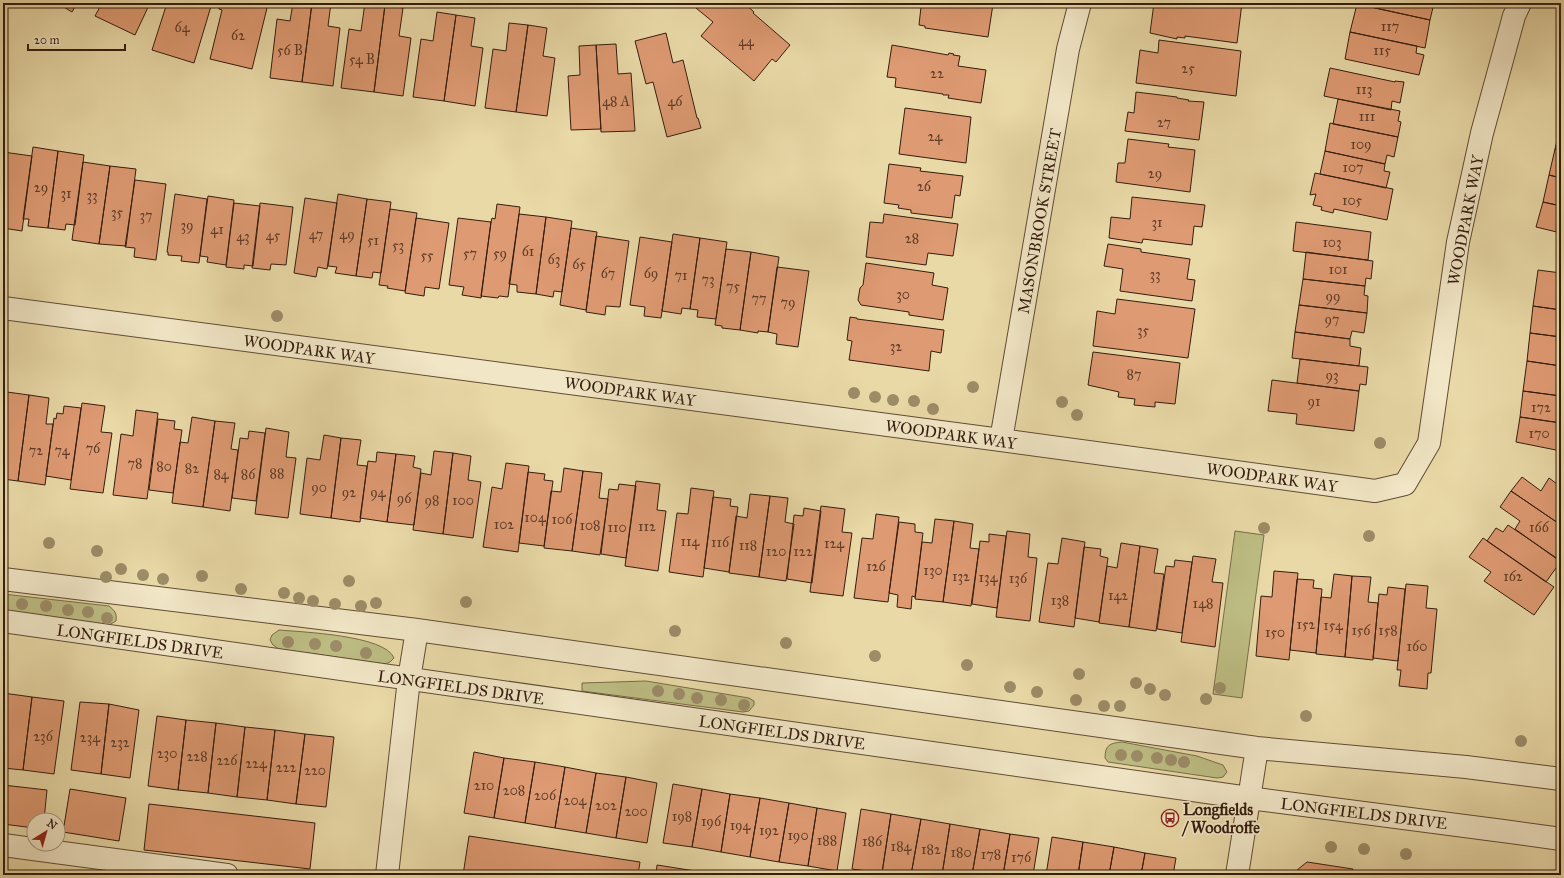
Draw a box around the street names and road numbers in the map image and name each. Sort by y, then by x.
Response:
street label: MASONBROOK STREET [1014,127,1065,315]
street label: WOODPARK WAY [1444,152,1488,287]
street label: WOODPARK WAY [242,331,377,368]
street label: WOODPARK WAY [563,373,698,410]
street label: WOODPARK WAY [884,416,1019,453]
street label: WOODPARK WAY [1205,459,1340,496]
street label: LONGFIELDS DRIVE [55,620,224,663]
street label: LONGFIELDS DRIVE [376,666,545,709]
street label: LONGFIELDS DRIVE [697,711,866,754]
street label: LONGFIELDS DRIVE [1279,794,1448,833]

